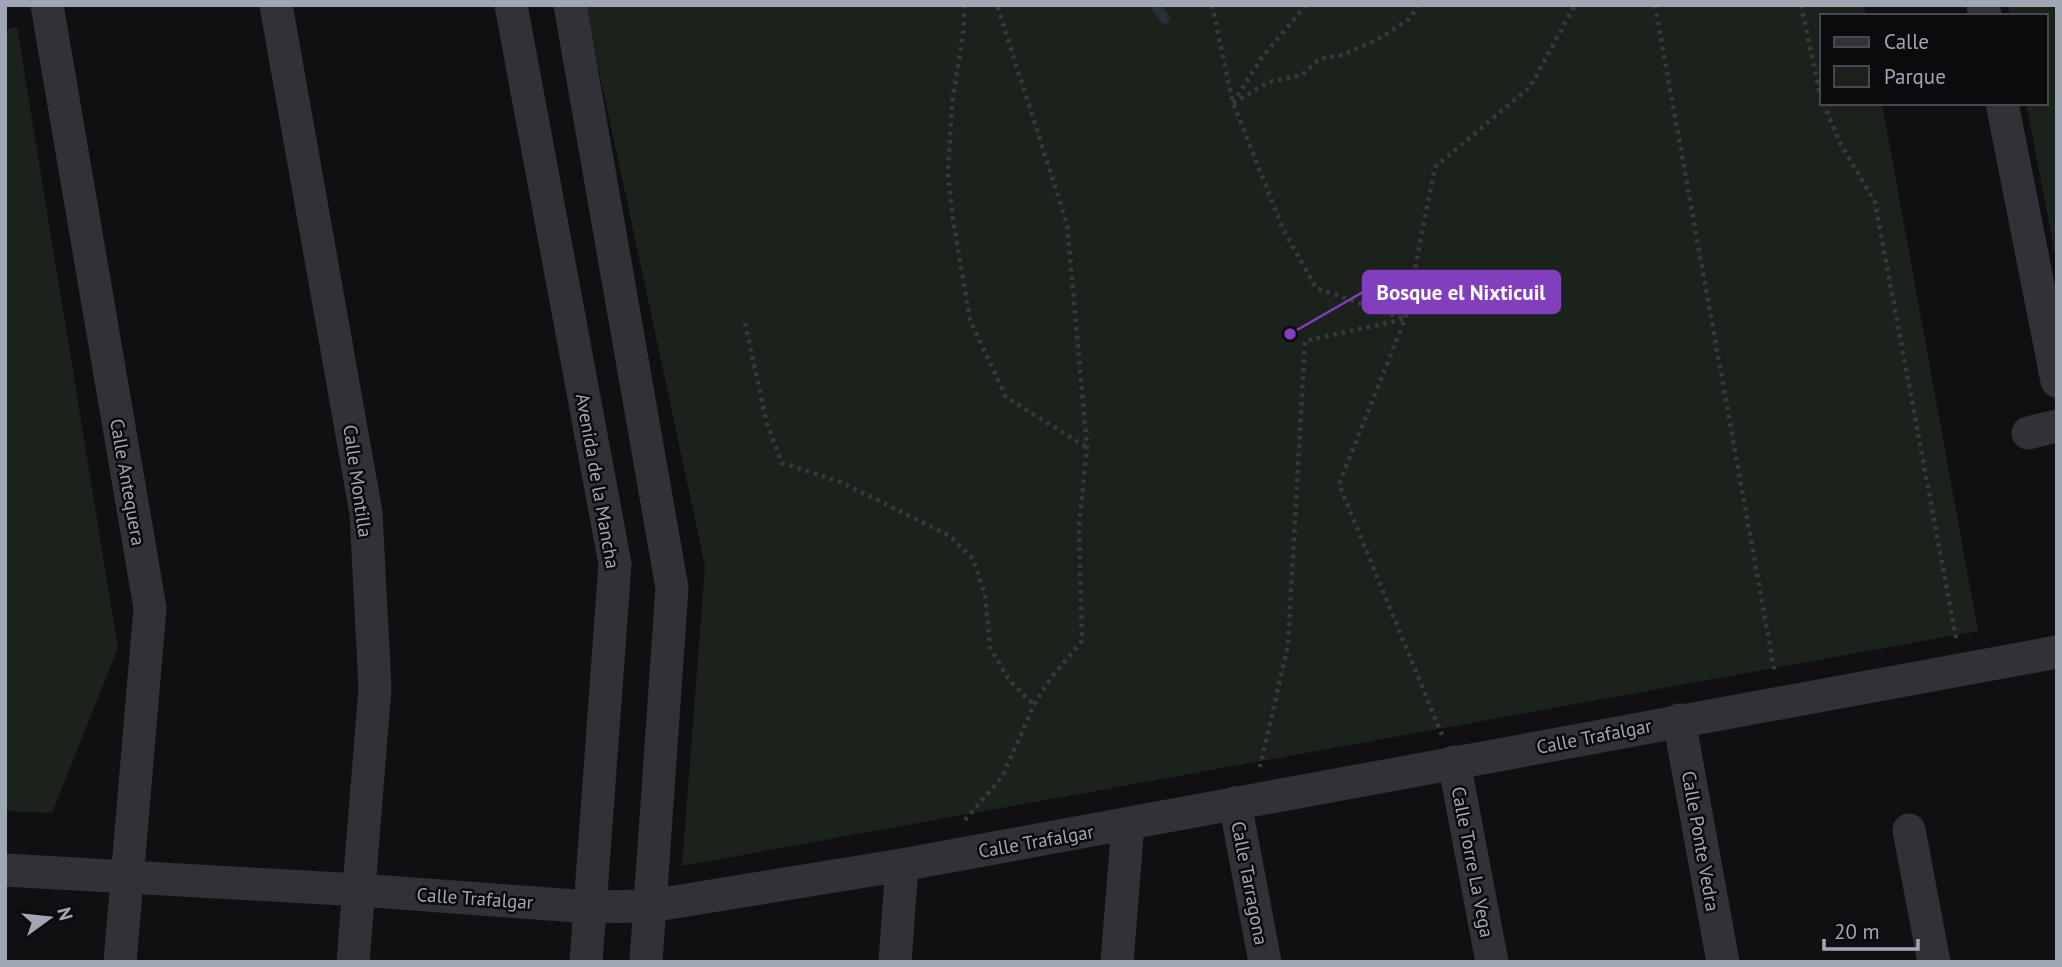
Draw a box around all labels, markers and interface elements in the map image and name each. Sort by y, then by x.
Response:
legend [1820,14,2048,105]
text: Calle [1884,28,1929,55]
text: Parque [1884,63,1946,90]
callout: Bosque el Nixticuil [1363,271,1560,313]
text: Bosque el Nixticuil [1377,279,1546,306]
street label: Avenida de la Mancha [571,392,625,570]
street label: Calle Antequera [105,417,151,547]
street label: Calle Montilla [338,423,378,539]
street label: Calle Trafalgar [1534,713,1654,759]
street label: Calle Ponte Vedra [1677,769,1725,913]
street label: Calle Torre La Vega [1447,784,1499,940]
street label: Calle Trafalgar [976,819,1096,863]
street label: Calle Tarragona [1226,819,1274,947]
street label: Calle Trafalgar [416,882,535,914]
north arrow [14,883,84,953]
text: N [52,904,79,923]
scale bar [1824,908,1918,952]
text: 20 m [1834,918,1880,945]

